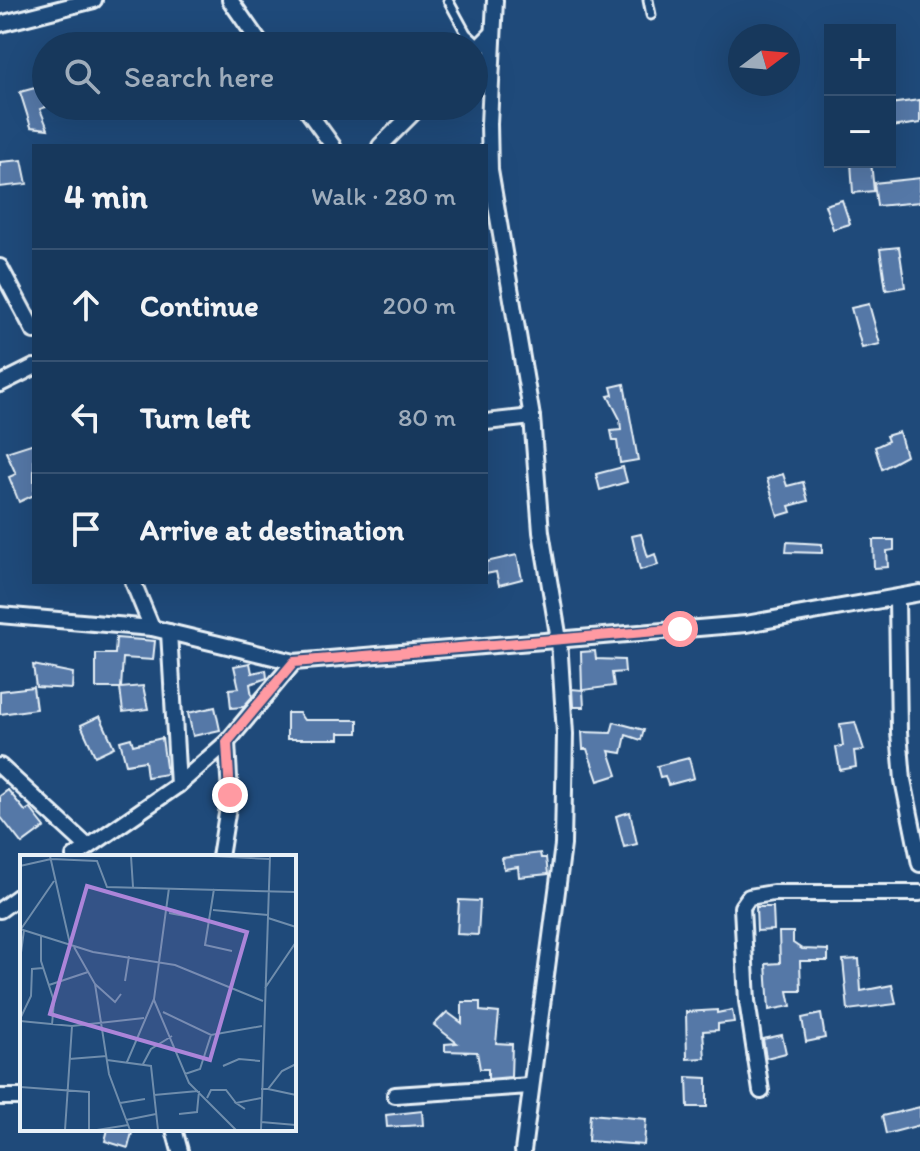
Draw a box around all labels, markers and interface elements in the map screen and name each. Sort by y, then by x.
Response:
north arrow [728,24,800,96]
map controls [824,24,896,168]
button: + [824,24,896,96]
search box [32,32,488,120]
icon: search [60,54,104,98]
text: Search here [124,58,274,95]
button: − [824,96,896,168]
text: 4 min [64,176,148,217]
text: Walk · 280 m [311,180,456,212]
icon: ahead [64,283,108,327]
text: Continue [140,287,259,324]
text: 200 m [383,289,456,321]
icon: left [64,395,108,439]
text: Turn left [140,399,251,436]
text: 80 m [398,401,456,433]
icon: arrive [64,507,108,551]
text: Arrive at destination [140,511,404,548]
route start [662,611,698,647]
route end [212,777,248,813]
inset map [20,855,296,1131]

